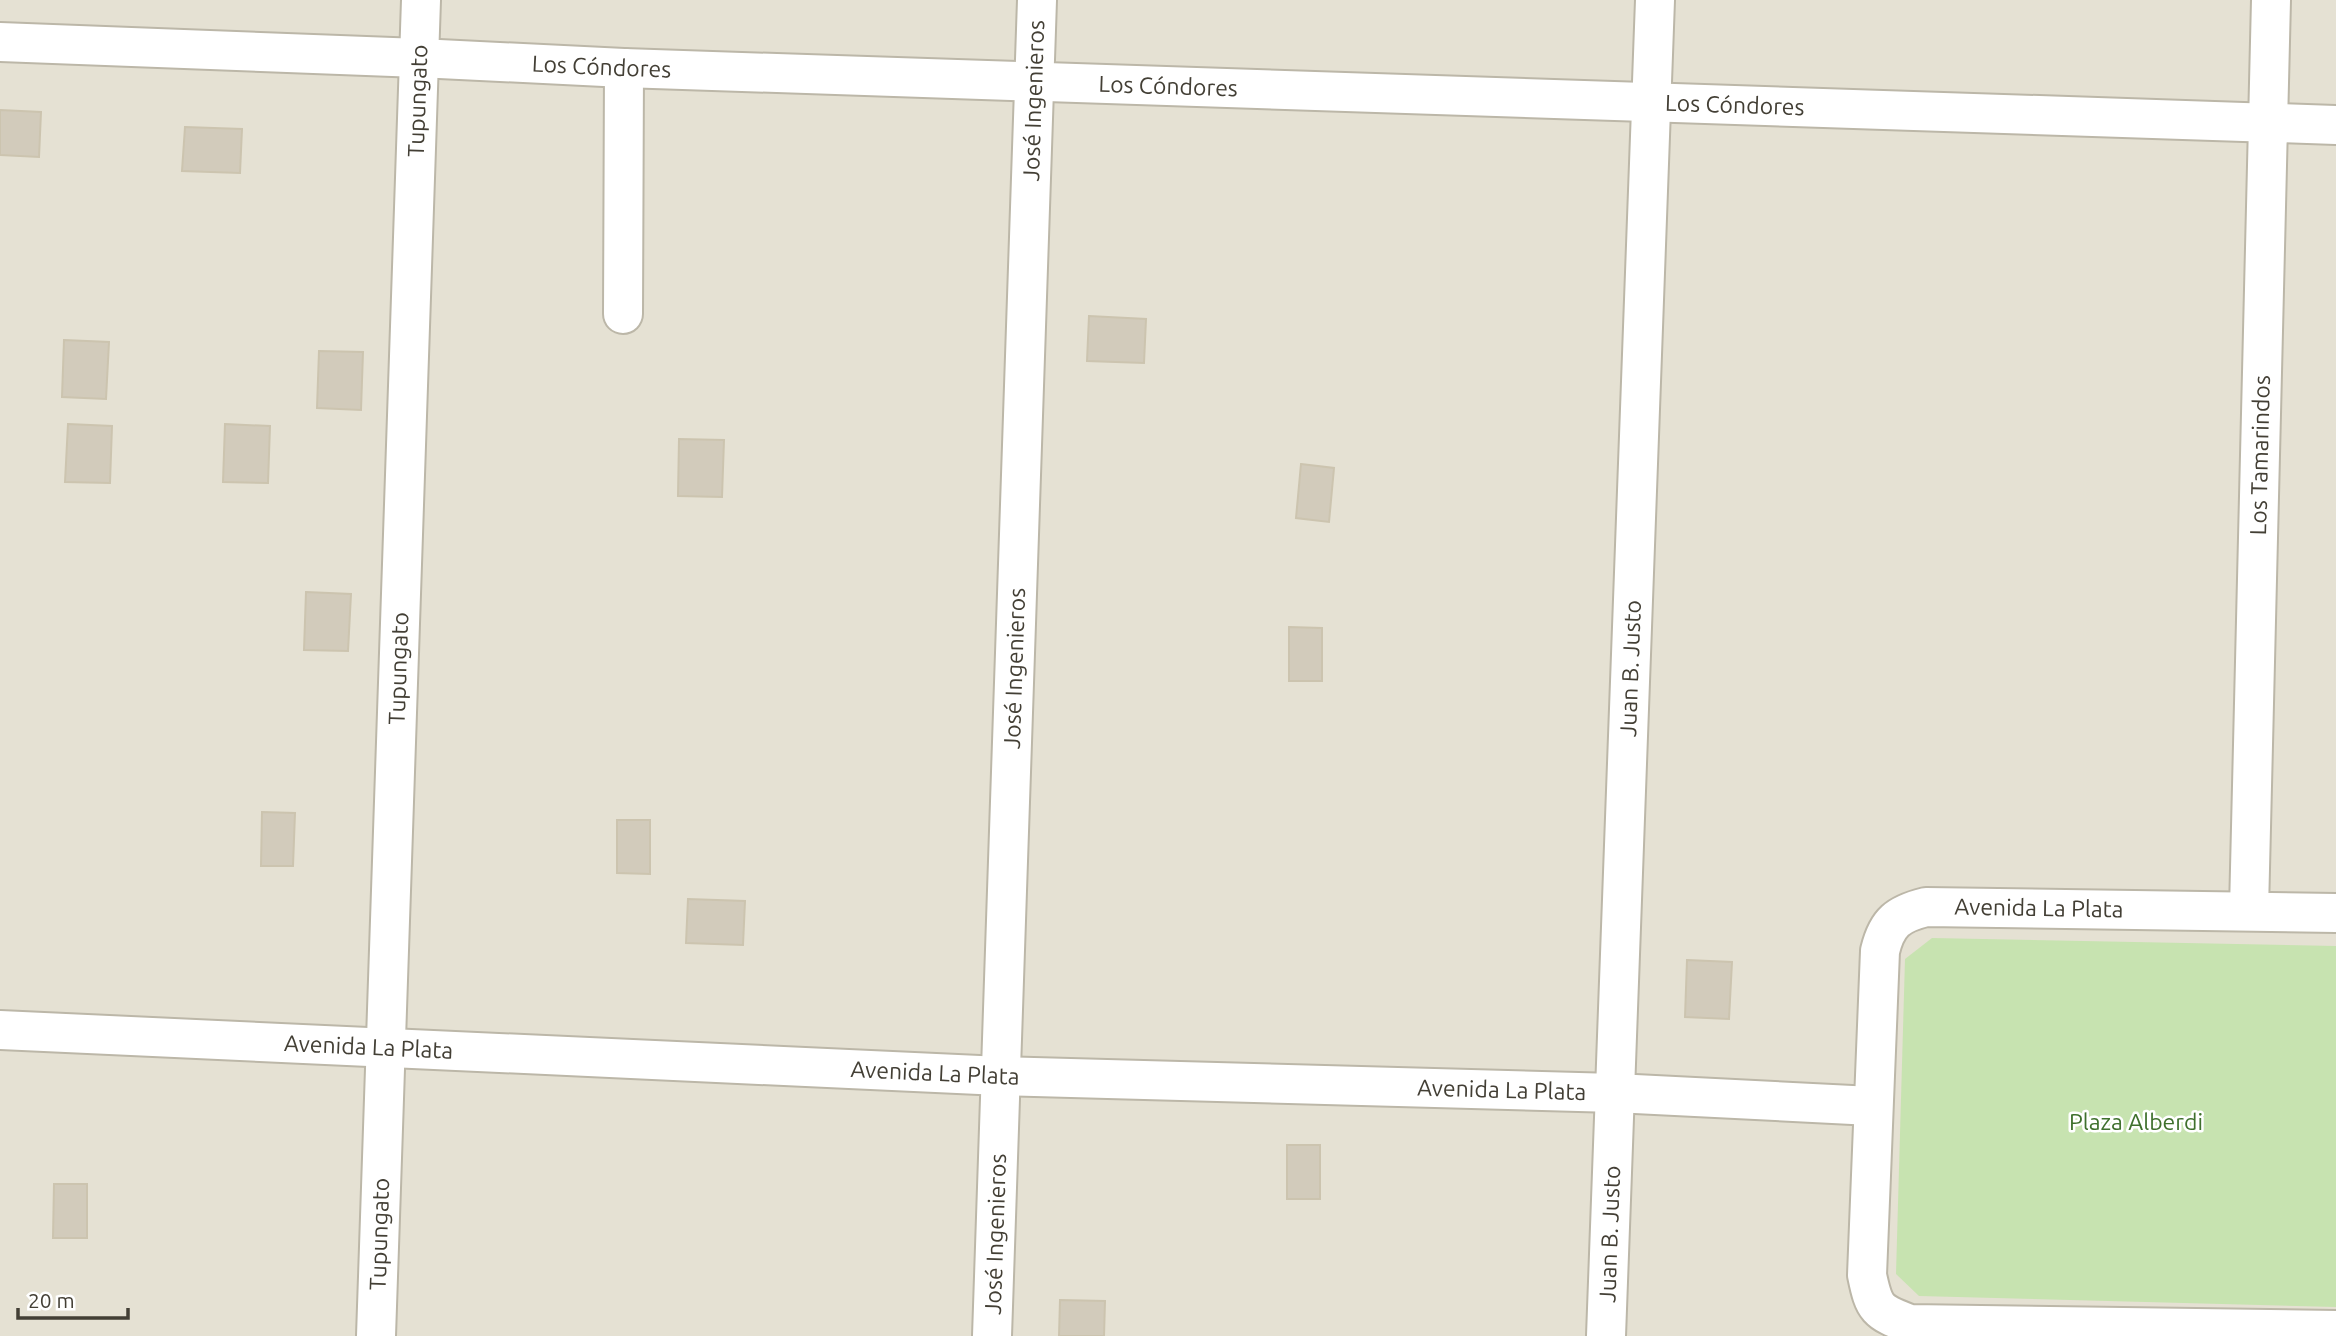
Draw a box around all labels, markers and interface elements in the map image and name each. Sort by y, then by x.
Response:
street label: José Ingenieros [1018,20,1048,182]
street label: Tupungato [403,44,431,157]
street label: Los Cóndores [531,51,672,82]
street label: Los Cóndores [1098,71,1238,100]
street label: Los Cóndores [1665,90,1805,119]
street label: Los Tamarindos [2245,375,2274,536]
street label: José Ingenieros [999,587,1029,749]
street label: Juan B. Justo [1615,599,1645,737]
street label: Tupungato [384,612,412,725]
street label: Avenida La Plata [1954,894,2124,921]
street label: Avenida La Plata [284,1030,454,1063]
street label: Avenida La Plata [850,1056,1020,1089]
street label: Avenida La Plata [1417,1075,1587,1104]
park label: Plaza Alberdi [2069,1109,2203,1134]
street label: José Ingenieros [980,1153,1010,1315]
street label: Juan B. Justo [1594,1165,1624,1303]
street label: Tupungato [365,1177,393,1291]
scale bar [18,1276,128,1320]
text: 20 m [28,1288,75,1312]

